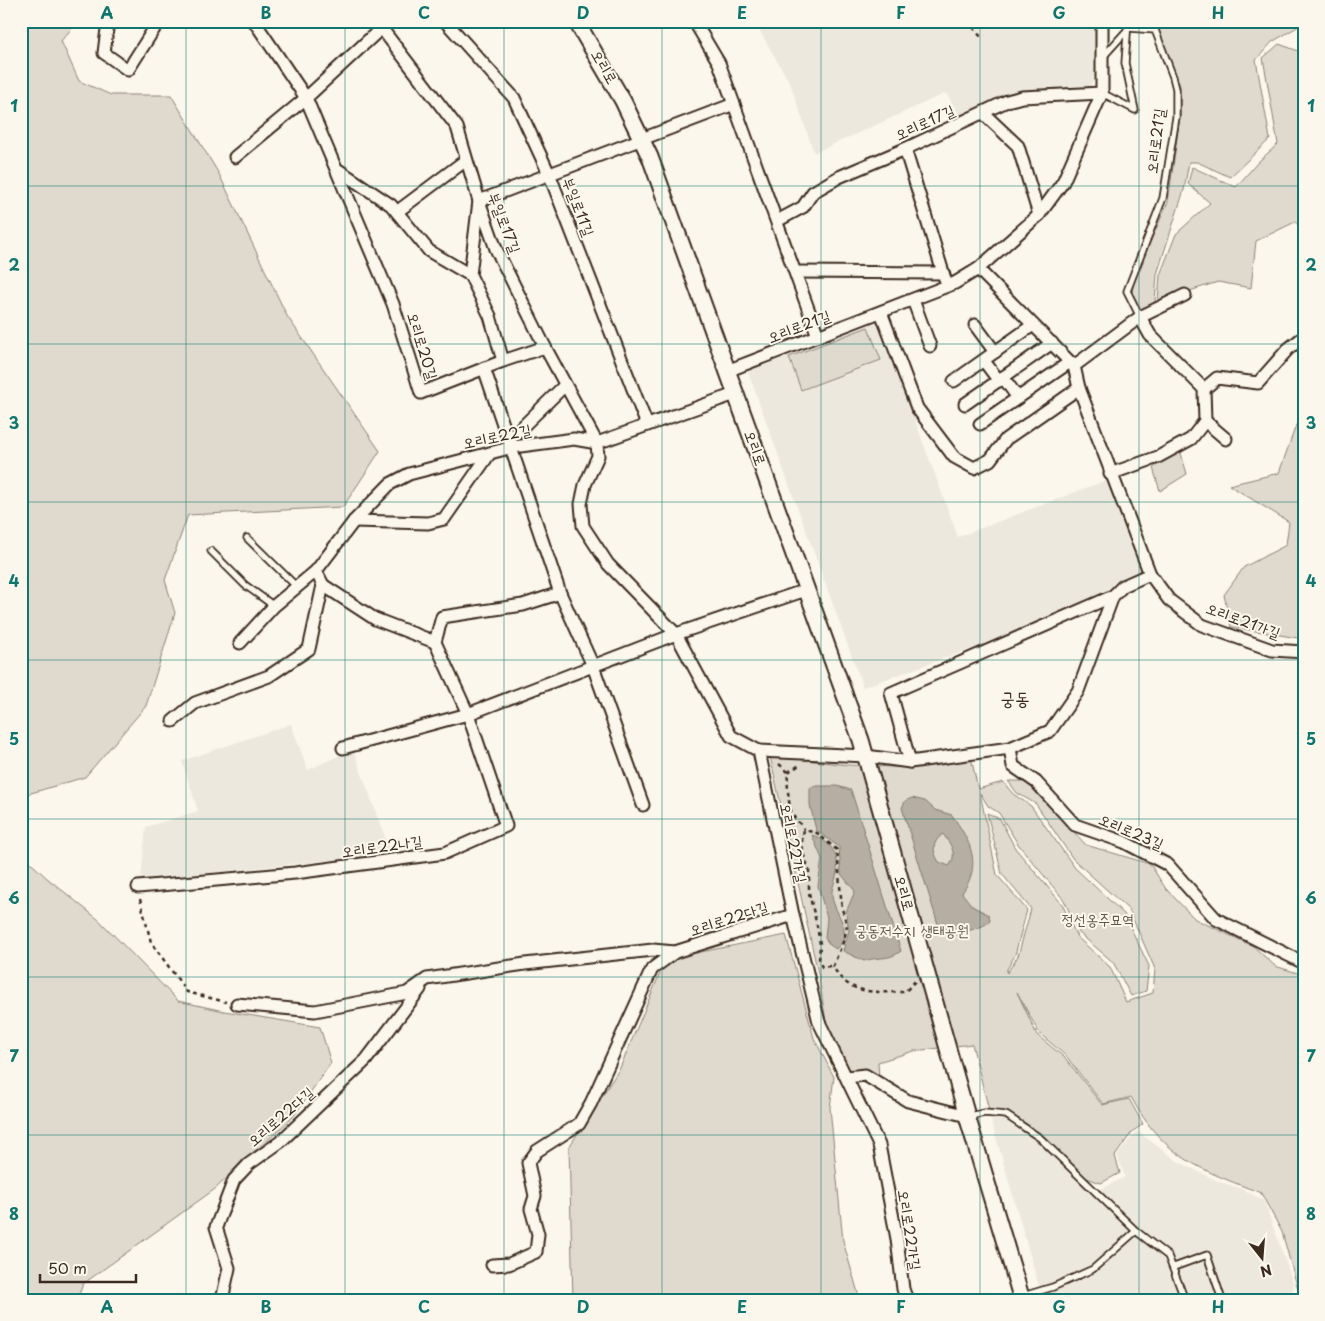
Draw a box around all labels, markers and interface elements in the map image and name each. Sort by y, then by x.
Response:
text: A [101,0,114,24]
text: B [261,0,272,24]
text: C [418,0,430,24]
text: D [577,0,589,24]
text: E [737,0,747,24]
text: F [896,0,906,24]
text: G [1052,0,1066,24]
text: H [1212,0,1224,24]
street label: 오리로 [586,45,624,88]
text: 1 [10,93,18,117]
text: 1 [1307,93,1315,117]
street label: 오리로17길 [891,98,958,145]
street label: 오리로21길 [1139,107,1170,175]
street label: 부일로11길 [558,174,601,239]
street label: 부일로17길 [483,189,528,256]
text: 2 [8,252,20,276]
text: 2 [1305,252,1317,276]
street label: 오리로21길 [764,303,833,348]
street label: 오리로20길 [402,309,445,382]
text: 3 [9,410,19,434]
text: 3 [1306,410,1316,434]
street label: 오리로22길 [460,417,533,454]
street label: 오리로 [739,427,773,468]
text: 4 [9,568,20,592]
text: 4 [1306,568,1317,592]
street label: 오리로21가길 [1203,595,1284,644]
district label: 궁동 [1001,684,1029,711]
text: 5 [9,726,19,750]
text: 5 [1306,726,1316,750]
street label: 오리로22가길 [775,800,814,885]
street label: 오리로23길 [1096,807,1168,855]
street label: 오리로22나길 [340,828,424,863]
street label: 오리로 [889,872,921,913]
text: 6 [8,885,20,909]
text: 6 [1305,885,1317,909]
street label: 오리로22다길 [686,894,771,941]
park label: 정선옹주묘역 [1062,907,1134,930]
park label: 궁동저수지 생태공원 [855,918,969,941]
text: 7 [9,1043,19,1067]
text: 7 [1306,1043,1316,1067]
street label: 오리로22다길 [242,1080,318,1151]
street label: 오리로22가길 [893,1188,928,1272]
text: 8 [9,1201,19,1225]
text: 8 [1306,1201,1316,1225]
north arrow [1238,1234,1288,1284]
scale bar [40,1251,136,1283]
text: 50 m [48,1256,87,1279]
text: N [1258,1259,1274,1283]
text: A [101,1294,114,1318]
text: B [261,1294,272,1318]
text: C [418,1294,430,1318]
text: D [577,1294,589,1318]
text: E [737,1294,747,1318]
text: F [896,1294,906,1318]
text: G [1052,1294,1066,1318]
text: H [1212,1294,1224,1318]

